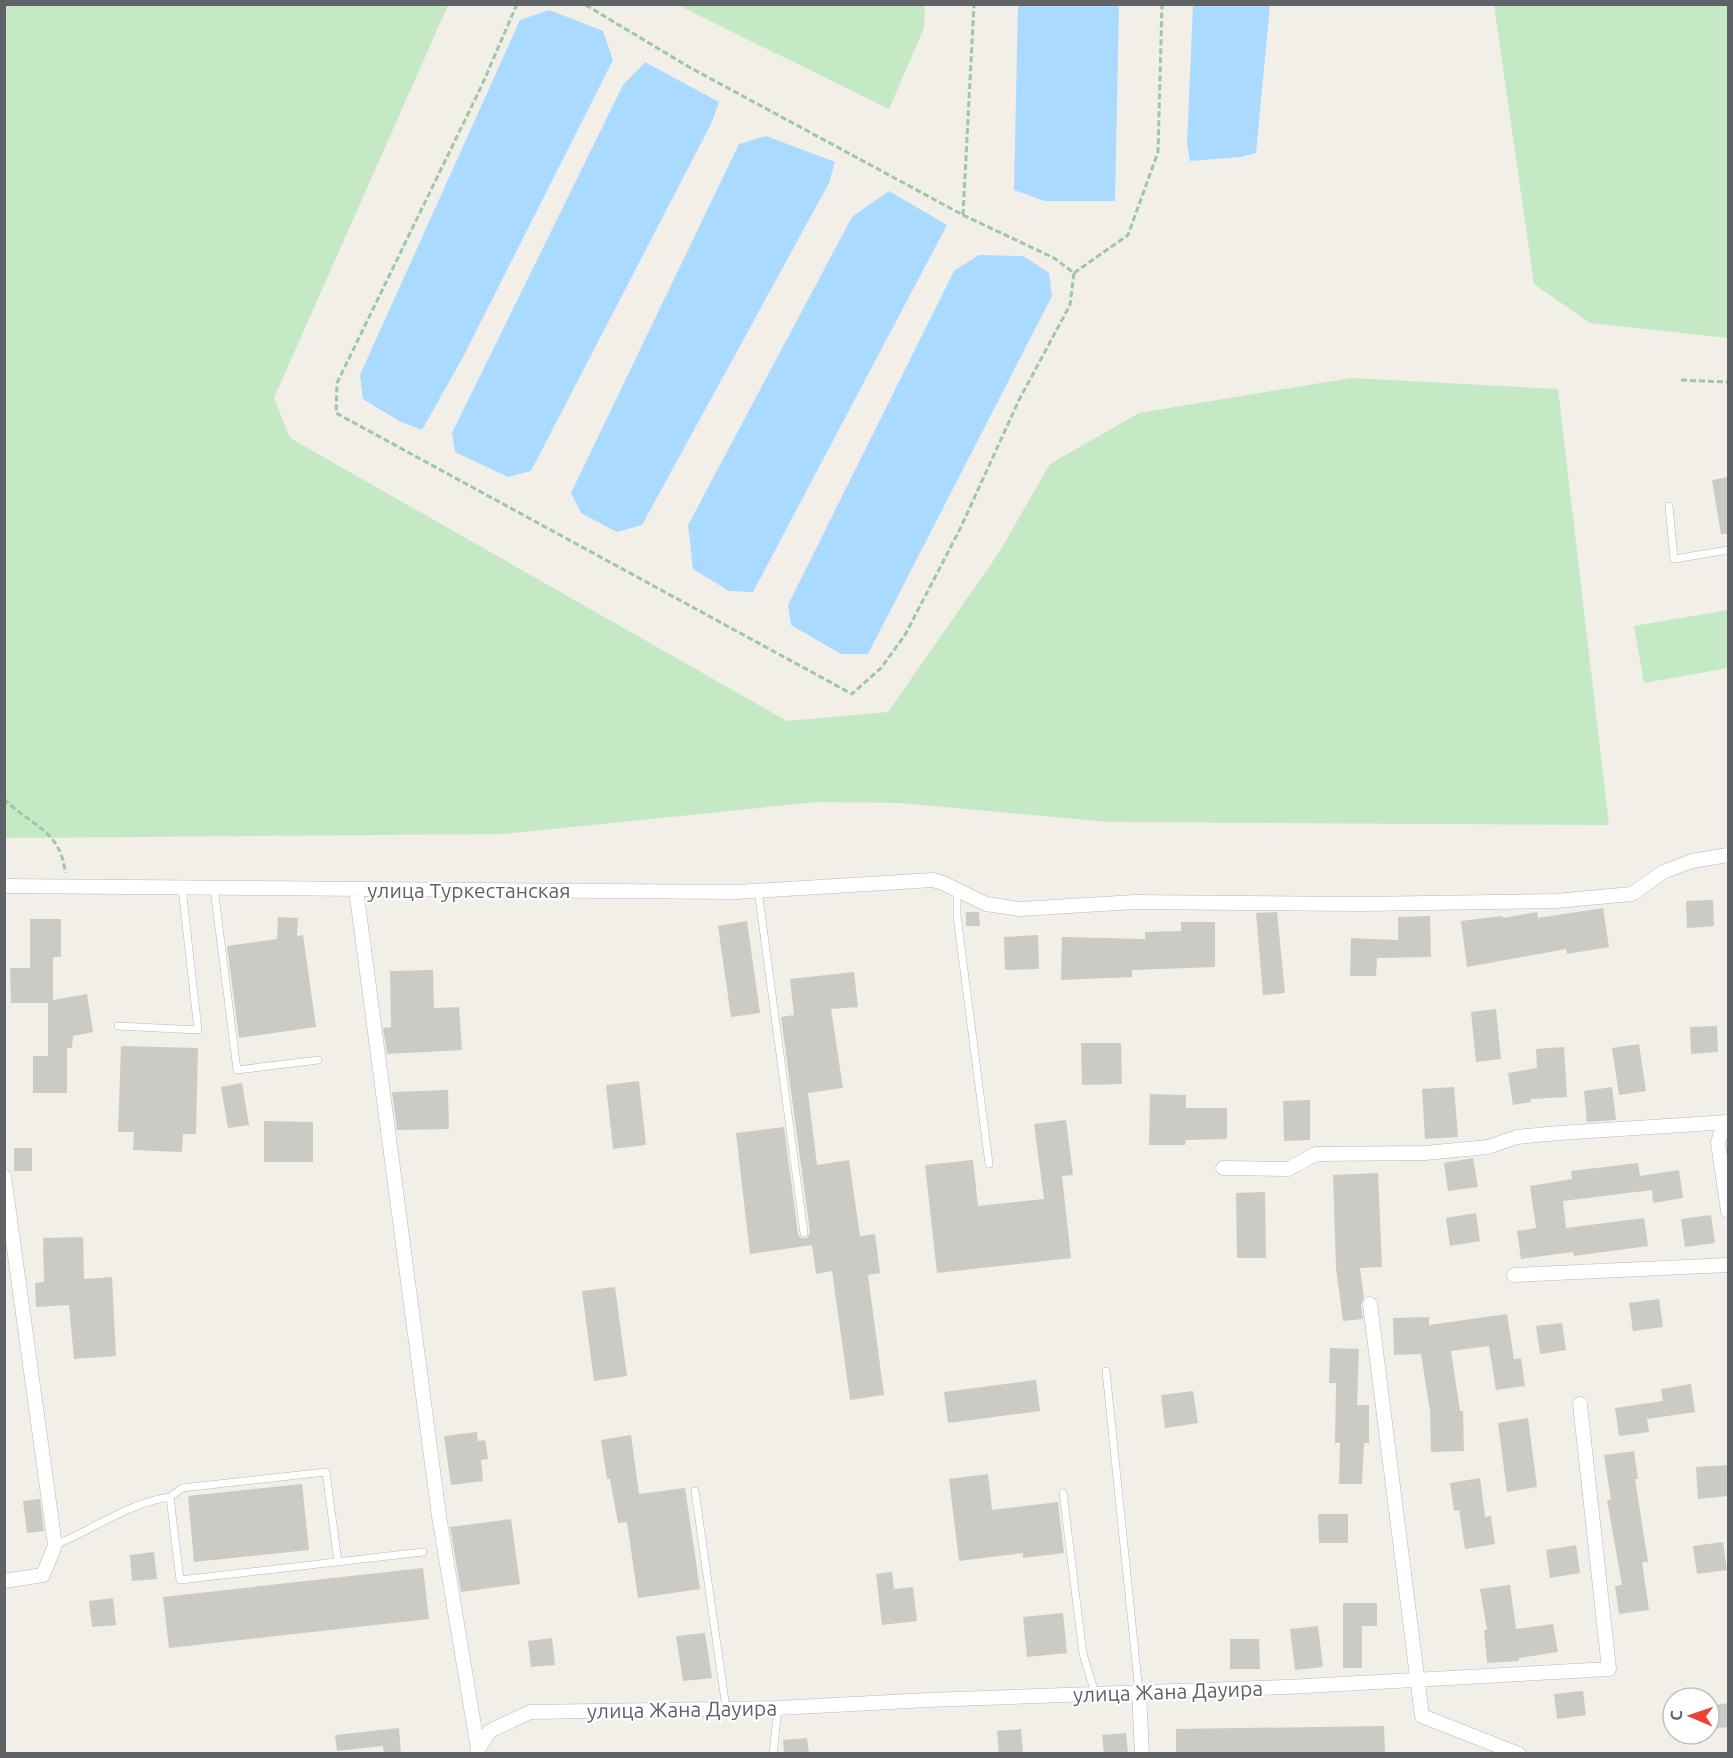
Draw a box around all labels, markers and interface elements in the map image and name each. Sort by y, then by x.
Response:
street label: улица Туркестанская [367,878,571,902]
street label: улица Жана Дауира [1073,1676,1263,1706]
north arrow [1661,1686,1721,1746]
street label: улица Жана Дауира [587,1695,777,1723]
text: С [1667,1710,1685,1721]

